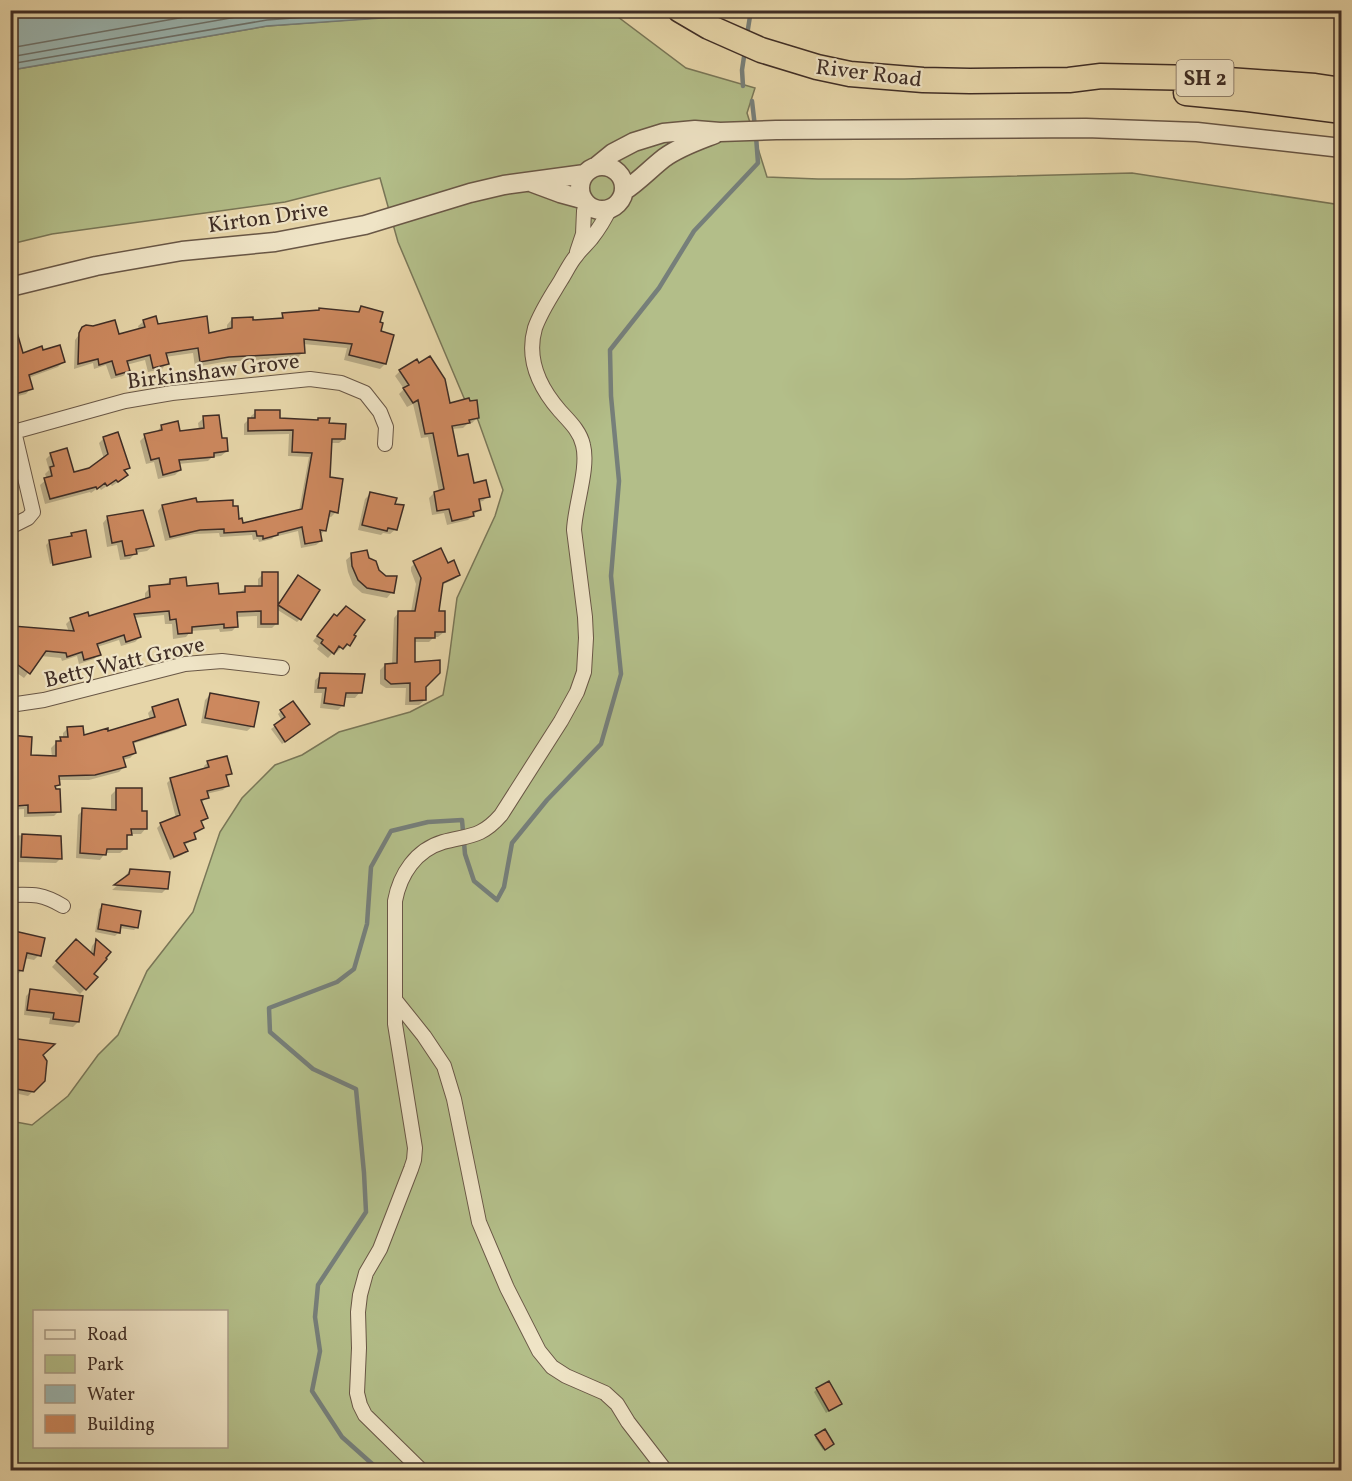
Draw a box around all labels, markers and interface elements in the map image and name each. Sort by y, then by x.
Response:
street label: River Road [814,53,924,96]
road number: SH 2 [1176,60,1234,96]
street label: Kirton Drive [206,195,331,242]
street label: Birkinshaw Grove [125,347,301,398]
street label: Betty Watt Grove [41,630,208,697]
legend [33,1310,228,1448]
text: Road [87,1323,128,1348]
text: Park [87,1353,124,1378]
text: Water [87,1383,135,1408]
text: Building [87,1413,155,1438]

